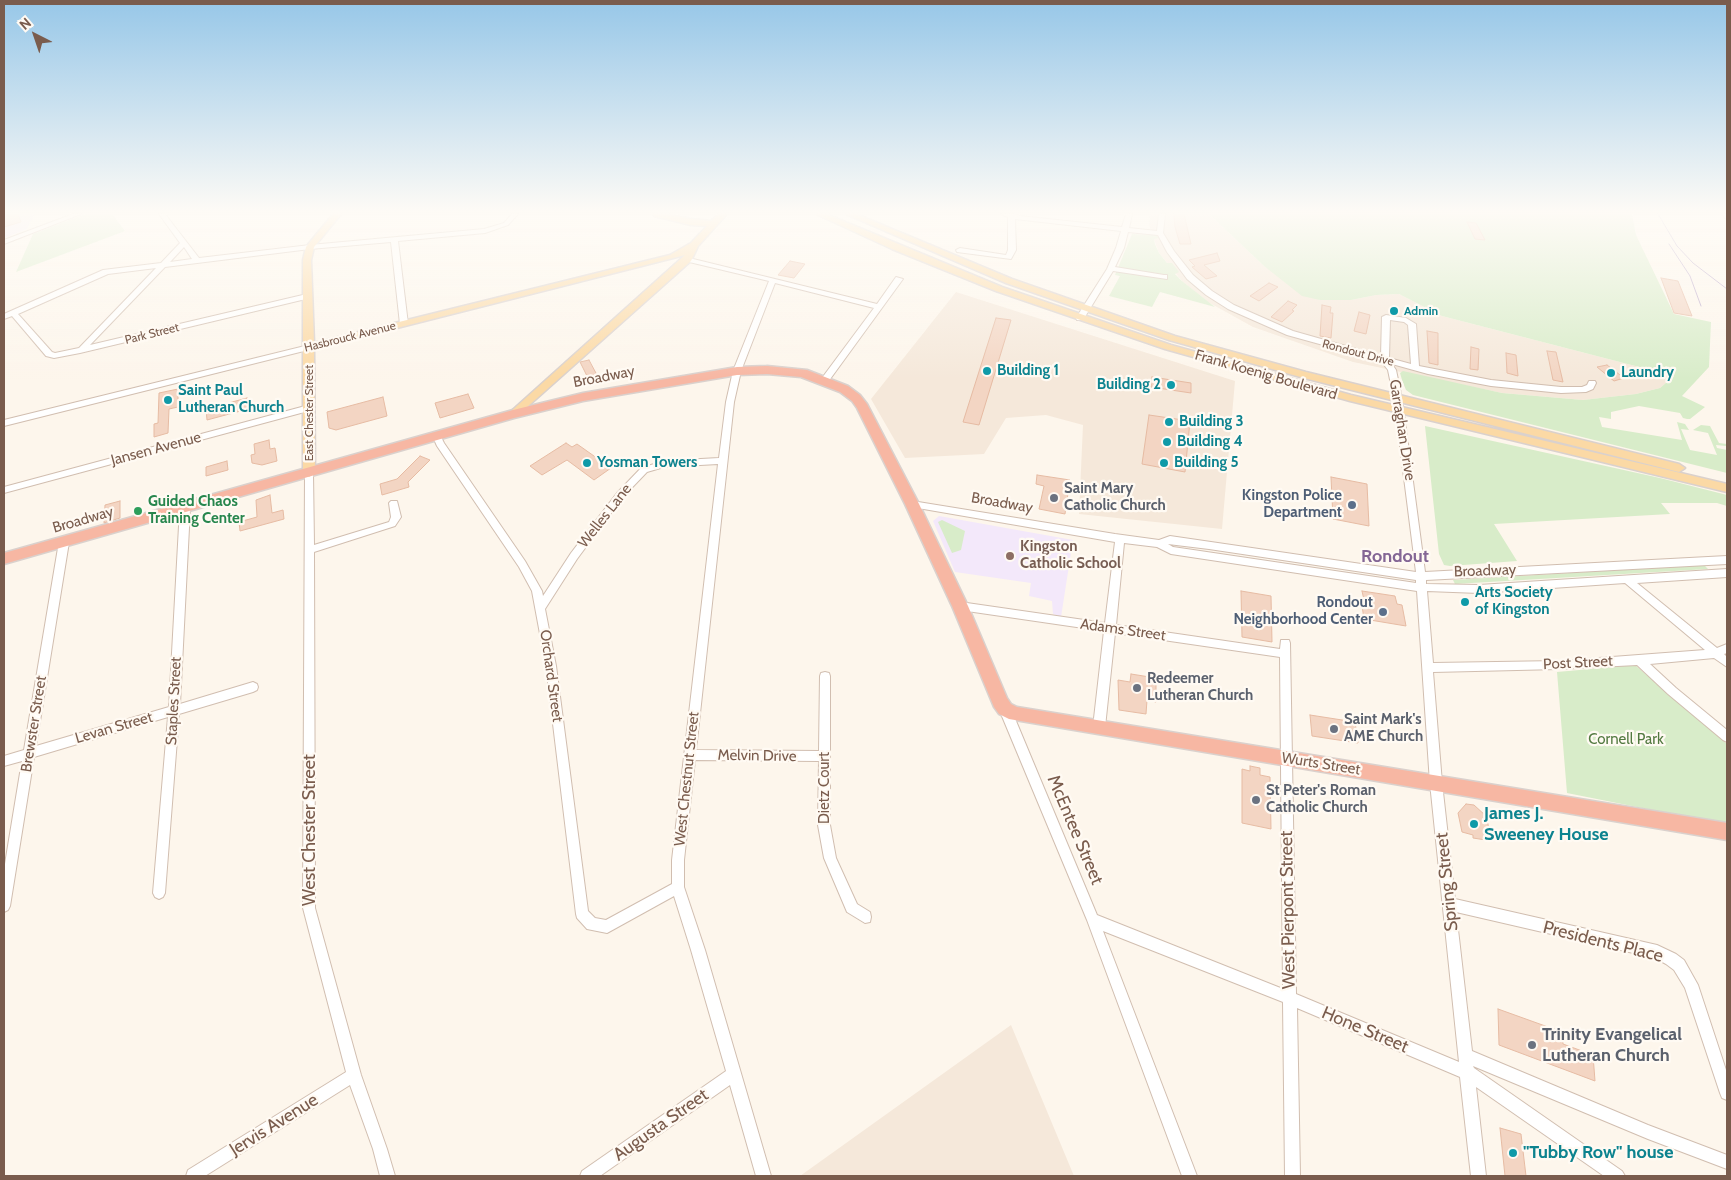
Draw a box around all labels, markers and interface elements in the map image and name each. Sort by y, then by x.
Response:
north arrow [10,10,60,60]
text: N [16,14,35,34]
place label: Admin [1404,304,1438,318]
marker: Admin [1388,305,1400,317]
street label: Hasbrouck Avenue [303,319,397,355]
street label: Park Street [123,320,181,348]
street label: Rondout Drive [1321,337,1395,369]
street label: Frank Koenig Boulevard [1193,346,1339,404]
street label: Broadway [572,362,636,392]
place label: Building 1 [997,362,1059,380]
place label: Laundry [1621,364,1674,382]
street label: East Chester Street [302,365,316,461]
marker: Building 1 [981,365,993,377]
marker: Laundry [1605,367,1617,379]
place label: Building 2 [1097,376,1161,394]
street label: Garraghan Drive [1385,378,1419,482]
marker: Building 2 [1165,379,1177,391]
place label: Saint Paul Lutheran Church [178,382,284,417]
marker: Saint Paul Lutheran Church [162,394,174,406]
place label: Building 3 [1179,413,1243,431]
marker: Building 3 [1163,416,1175,428]
street label: Jansen Avenue [109,428,203,470]
place label: Building 4 [1177,433,1243,451]
marker: Building 4 [1161,436,1173,448]
place label: Yosman Towers [597,454,697,472]
place label: Building 5 [1174,454,1238,472]
marker: Yosman Towers [581,457,593,469]
marker: Building 5 [1158,457,1170,469]
street label: Welles Lane [574,480,636,552]
place label: Saint Mary Catholic Church [1064,480,1166,515]
place label: Kingston Police Department [1242,487,1342,522]
street label: Broadway [970,489,1034,517]
marker: Saint Mary Catholic Church [1048,492,1060,504]
place label: Guided Chaos Training Center [148,493,245,528]
marker: Kingston Police Department [1346,499,1358,511]
street label: Broadway [50,503,116,537]
marker: Guided Chaos Training Center [132,505,144,517]
place label: Kingston Catholic School [1020,538,1121,573]
district label: Rondout [1361,546,1429,568]
marker: Kingston Catholic School [1004,550,1016,562]
street label: Broadway [1453,561,1517,581]
place label: Arts Society of Kingston [1475,584,1553,619]
place label: Rondout Neighborhood Center [1233,594,1373,629]
marker: Arts Society of Kingston [1459,596,1471,608]
marker: Rondout Neighborhood Center [1377,606,1389,618]
street label: Adams Street [1079,615,1167,645]
street label: Orchard Street [536,629,566,723]
street label: Post Street [1543,652,1613,674]
street label: Staples Street [163,656,185,746]
place label: Redeemer Lutheran Church [1147,670,1253,705]
street label: Brewster Street [17,674,51,774]
marker: Redeemer Lutheran Church [1131,682,1143,694]
street label: Levan Street [73,708,155,748]
street label: West Chestnut Street [671,711,703,847]
place label: Saint Mark's AME Church [1344,711,1423,746]
marker: Saint Mark's AME Church [1328,723,1340,735]
park label: Cornell Park [1588,731,1664,749]
street label: Melvin Drive [717,746,797,766]
street label: Wurts Street [1280,749,1362,779]
street label: Dietz Court [816,752,834,824]
street label: West Chester Street [299,754,321,906]
street label: McEntee Street [1042,772,1108,888]
place label: St Peter's Roman Catholic Church [1266,782,1376,817]
marker: St Peter's Roman Catholic Church [1250,794,1262,806]
place label: James J. Sweeney House [1484,803,1609,846]
marker: James J. Sweeney House [1468,818,1480,830]
street label: West Pierpont Street [1276,831,1300,989]
street label: Spring Street [1431,832,1463,932]
street label: Presidents Place [1541,917,1665,967]
street label: Hone Street [1318,1002,1412,1058]
place label: Trinity Evangelical Lutheran Church [1542,1024,1682,1066]
marker: Trinity Evangelical Lutheran Church [1526,1039,1538,1051]
street label: Augusta Street [609,1084,713,1166]
street label: Jervis Avenue [226,1089,322,1161]
place label: "Tubby Row" house [1523,1142,1673,1164]
marker: "Tubby Row" house [1507,1147,1519,1159]

